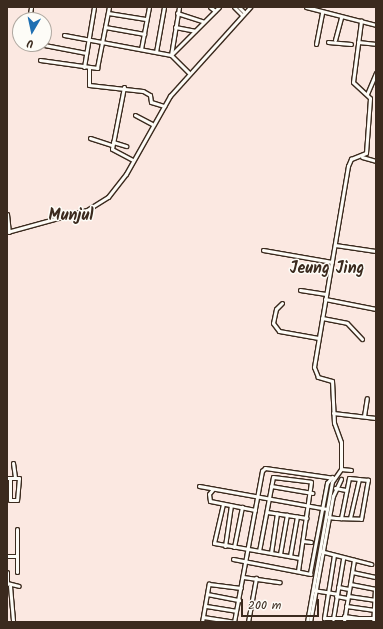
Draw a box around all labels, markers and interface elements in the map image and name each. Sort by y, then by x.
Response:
north arrow [12,12,52,52]
text: U [26,33,35,52]
district label: Munjul [49,206,93,226]
district label: Jeung Jing [290,259,364,279]
scale bar [243,591,321,617]
text: 200 m [248,596,281,615]

